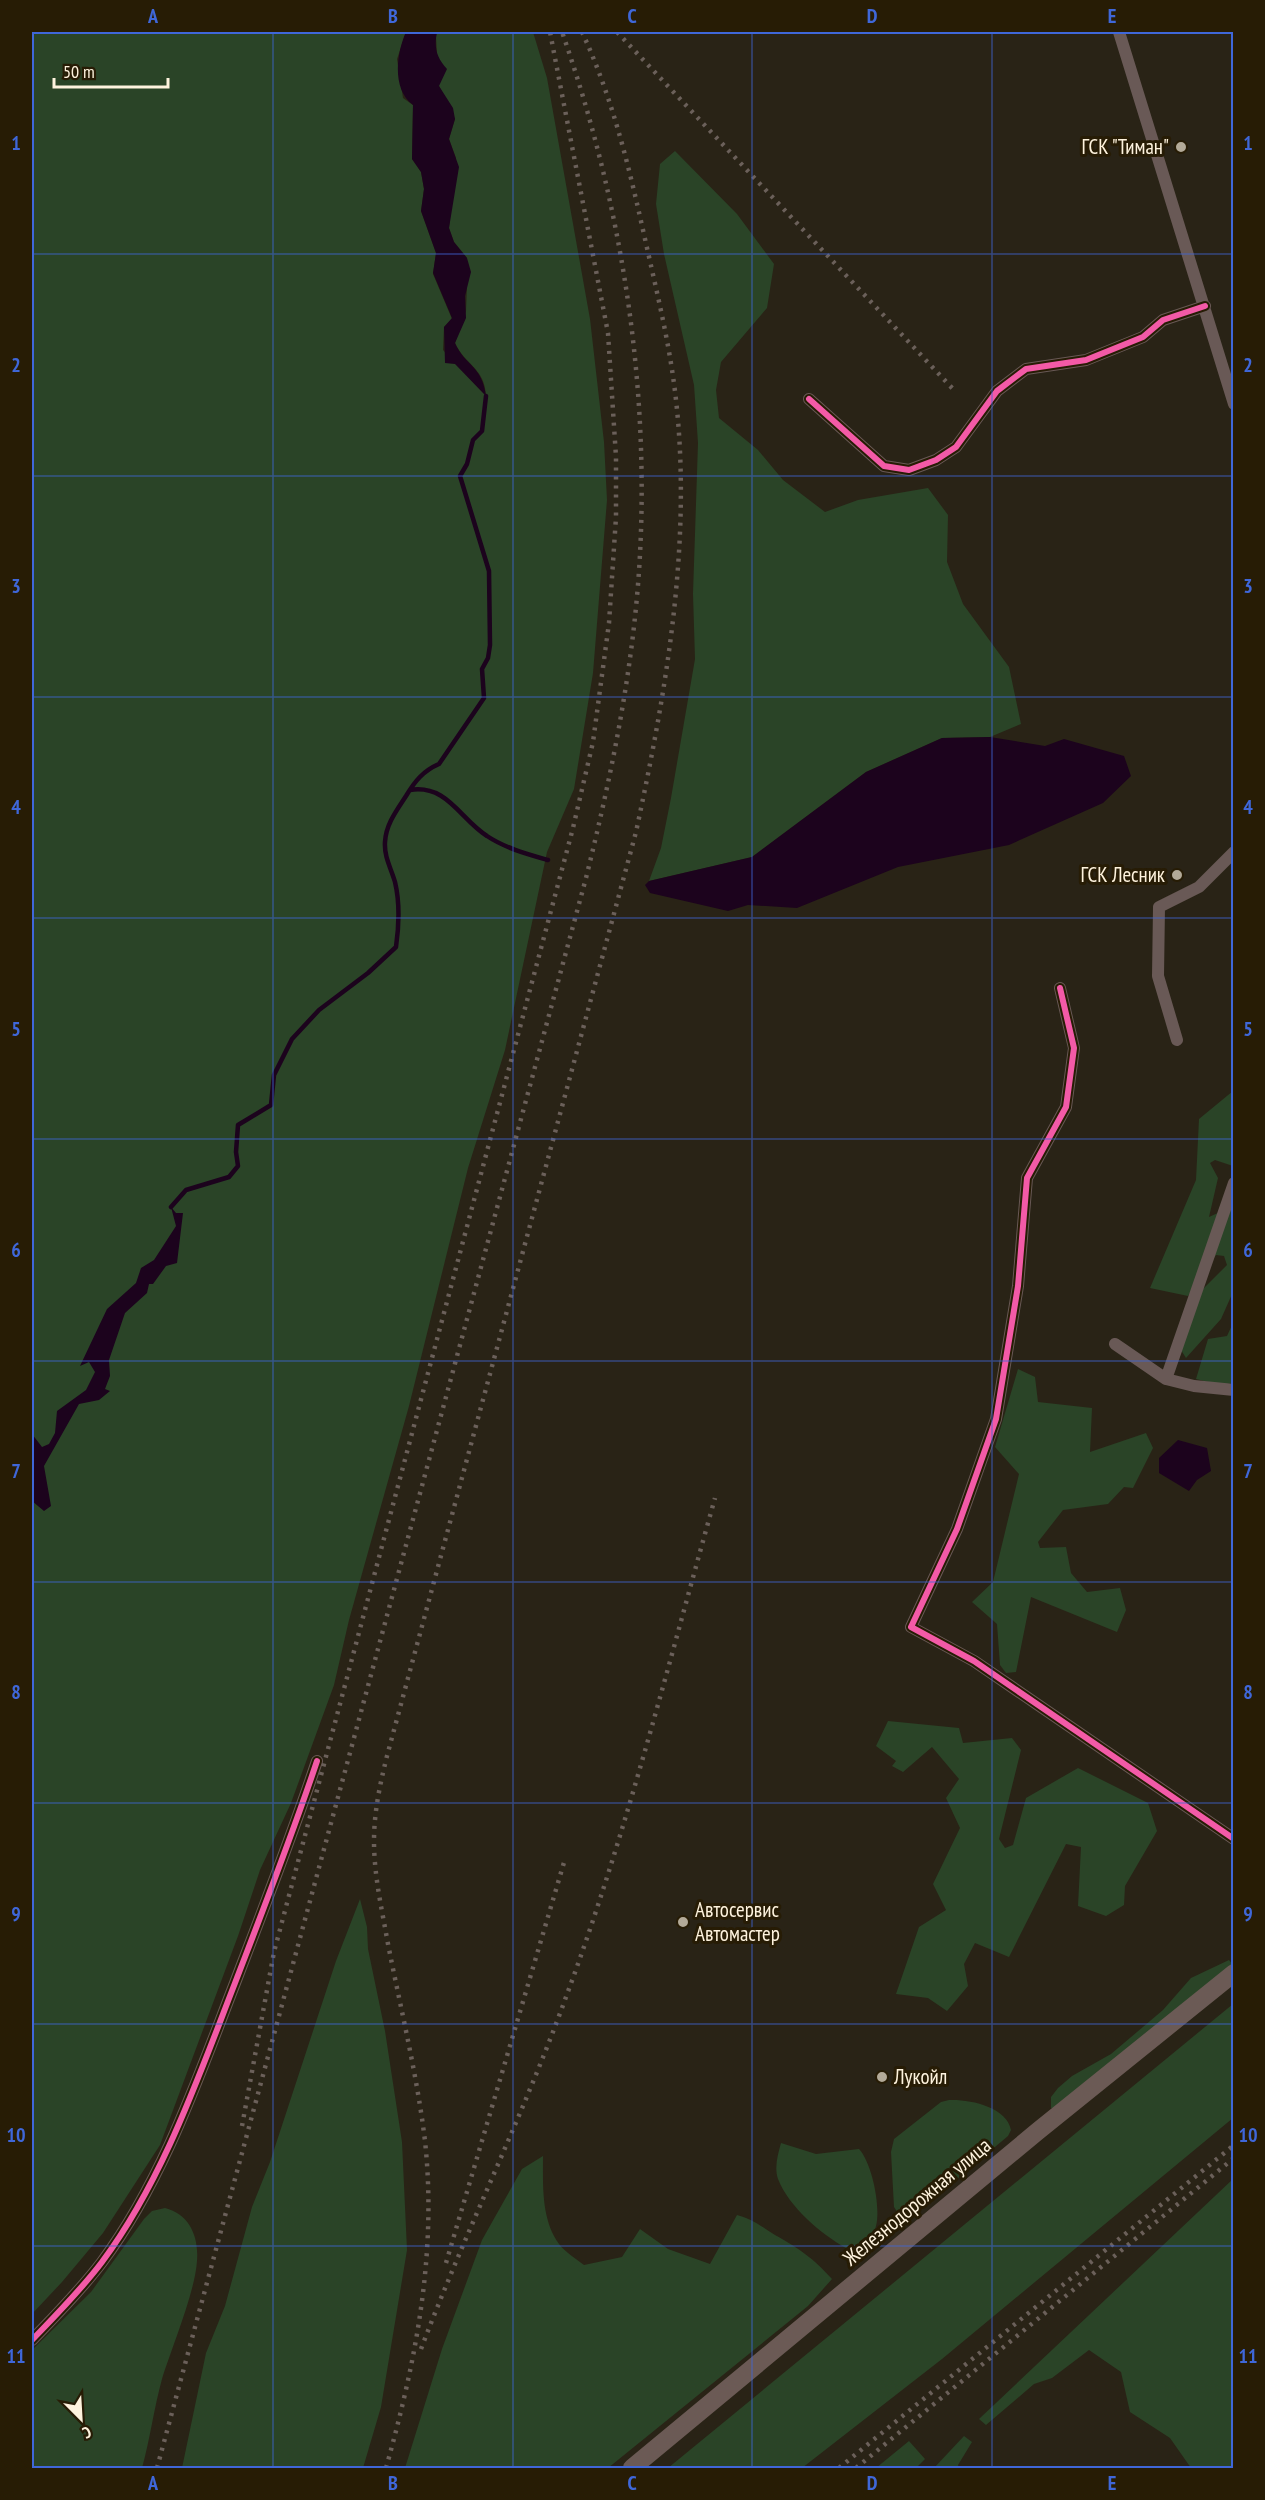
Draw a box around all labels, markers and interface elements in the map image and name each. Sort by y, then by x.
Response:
text: A [147,3,159,29]
text: B [388,3,398,29]
text: C [627,3,637,29]
text: D [867,3,878,29]
text: E [1108,3,1116,29]
scale bar [54,51,168,89]
text: 50 m [63,60,95,83]
text: 1 [11,130,21,156]
text: 1 [1243,130,1253,156]
place label: ГСК "Тиман" [1081,133,1169,160]
marker: ГСК "Тиман" [1174,140,1188,154]
text: 2 [11,352,21,378]
text: 2 [1243,352,1253,378]
text: 3 [11,573,21,599]
text: 3 [1243,573,1253,599]
text: 4 [11,794,21,820]
text: 4 [1243,794,1253,820]
place label: ГСК Лесник [1080,861,1165,888]
marker: ГСК Лесник [1170,868,1184,882]
text: 5 [11,1016,21,1042]
text: 5 [1243,1016,1253,1042]
text: 6 [11,1237,21,1263]
text: 6 [1243,1237,1253,1263]
text: 7 [11,1458,21,1484]
text: 7 [1243,1458,1253,1484]
text: 8 [11,1679,21,1705]
text: 8 [1243,1679,1253,1705]
place label: Автосервис Автомастер [695,1896,780,1947]
text: 9 [11,1901,21,1927]
text: 9 [1243,1901,1253,1927]
marker: Автосервис Автомастер [676,1915,690,1929]
place label: Лукойл [893,2063,947,2090]
marker: Лукойл [875,2070,889,2084]
text: 10 [6,2122,26,2148]
text: 10 [1238,2122,1258,2148]
street label: Железнодорожная улица [836,2132,996,2272]
text: 11 [6,2343,26,2369]
text: 11 [1238,2343,1258,2369]
north arrow [51,2389,111,2449]
text: С [79,2422,95,2444]
text: A [147,2470,159,2496]
text: B [388,2470,398,2496]
text: C [627,2470,637,2496]
text: D [867,2470,878,2496]
text: E [1108,2470,1116,2496]

